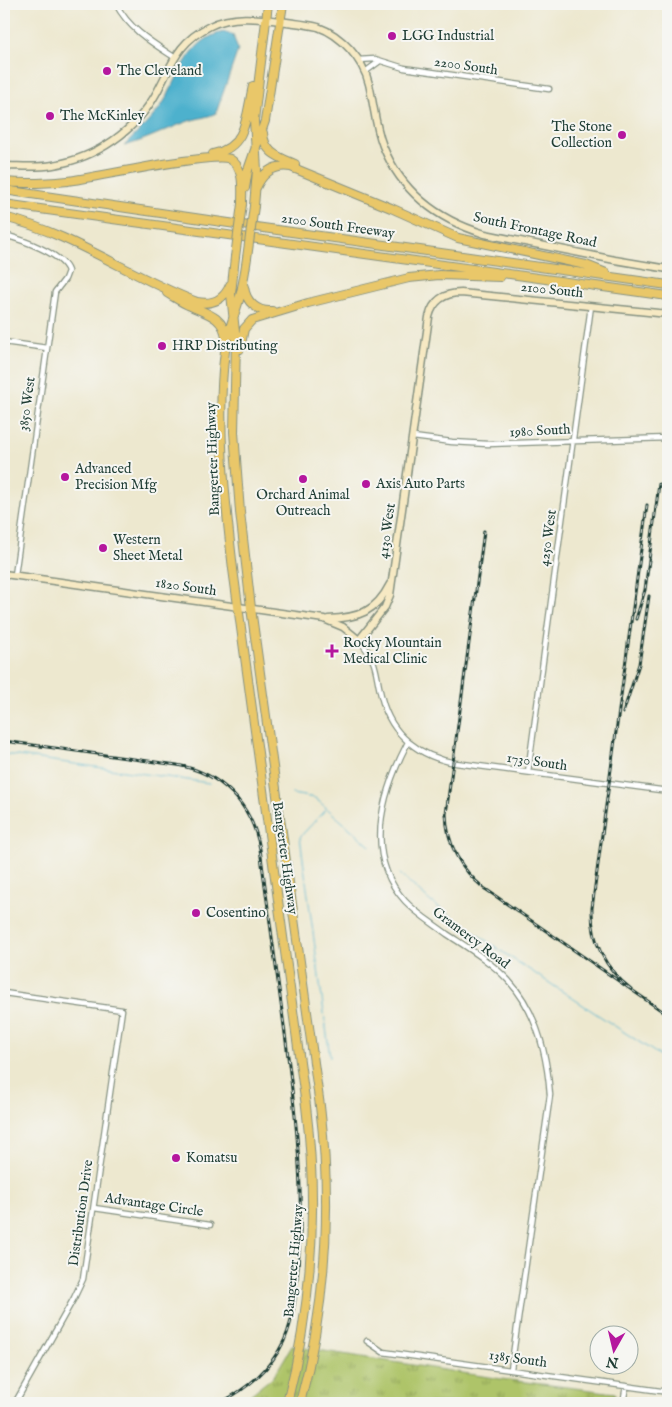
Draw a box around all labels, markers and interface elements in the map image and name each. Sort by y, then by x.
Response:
place label: LGG Industrial [402,27,494,45]
marker: LGG Industrial [386,30,398,42]
street label: 2200 South [433,53,500,79]
place label: The Cleveland [117,62,202,80]
marker: The Cleveland [101,65,113,77]
place label: The McKinley [60,107,145,125]
marker: The McKinley [44,110,56,122]
place label: The Stone Collection [551,118,613,152]
marker: The Stone Collection [616,129,628,141]
street label: South Frontage Road [472,208,599,252]
street label: 2100 South Freeway [280,209,396,243]
street label: 2100 South [520,278,585,302]
place label: HRP Distributing [172,337,278,355]
marker: HRP Distributing [156,340,168,352]
street label: 3850 West [14,376,40,432]
street label: Bangerter Highway [202,402,224,516]
street label: 1980 South [509,420,571,442]
place label: Advanced Precision Mfg [74,460,157,494]
marker: Advanced Precision Mfg [59,471,71,483]
marker: Orchard Animal Outreach [297,473,309,485]
place label: Axis Auto Parts [375,475,465,493]
marker: Axis Auto Parts [360,478,372,490]
place label: Orchard Animal Outreach [256,486,350,520]
street label: 4130 West [374,502,400,560]
street label: 4250 West [535,508,561,568]
place label: Western Sheet Metal [113,531,183,565]
marker: Western Sheet Metal [97,542,109,554]
street label: 1820 South [154,574,218,600]
place label: Rocky Mountain Medical Clinic [343,634,442,668]
marker: Rocky Mountain Medical Clinic [325,644,339,658]
street label: 1730 South [505,749,569,775]
street label: Bangerter Highway [268,800,302,916]
street label: Gramercy Road [429,903,514,973]
place label: Cosentino [206,904,266,922]
marker: Cosentino [190,907,202,919]
place label: Komatsu [186,1149,237,1167]
marker: Komatsu [170,1152,182,1164]
street label: Distribution Drive [65,1158,97,1267]
street label: Advantage Circle [103,1189,205,1221]
street label: Bangerter Highway [280,1203,308,1319]
north arrow [590,1324,640,1374]
street label: 1385 South [488,1346,549,1372]
text: N [605,1352,621,1372]

